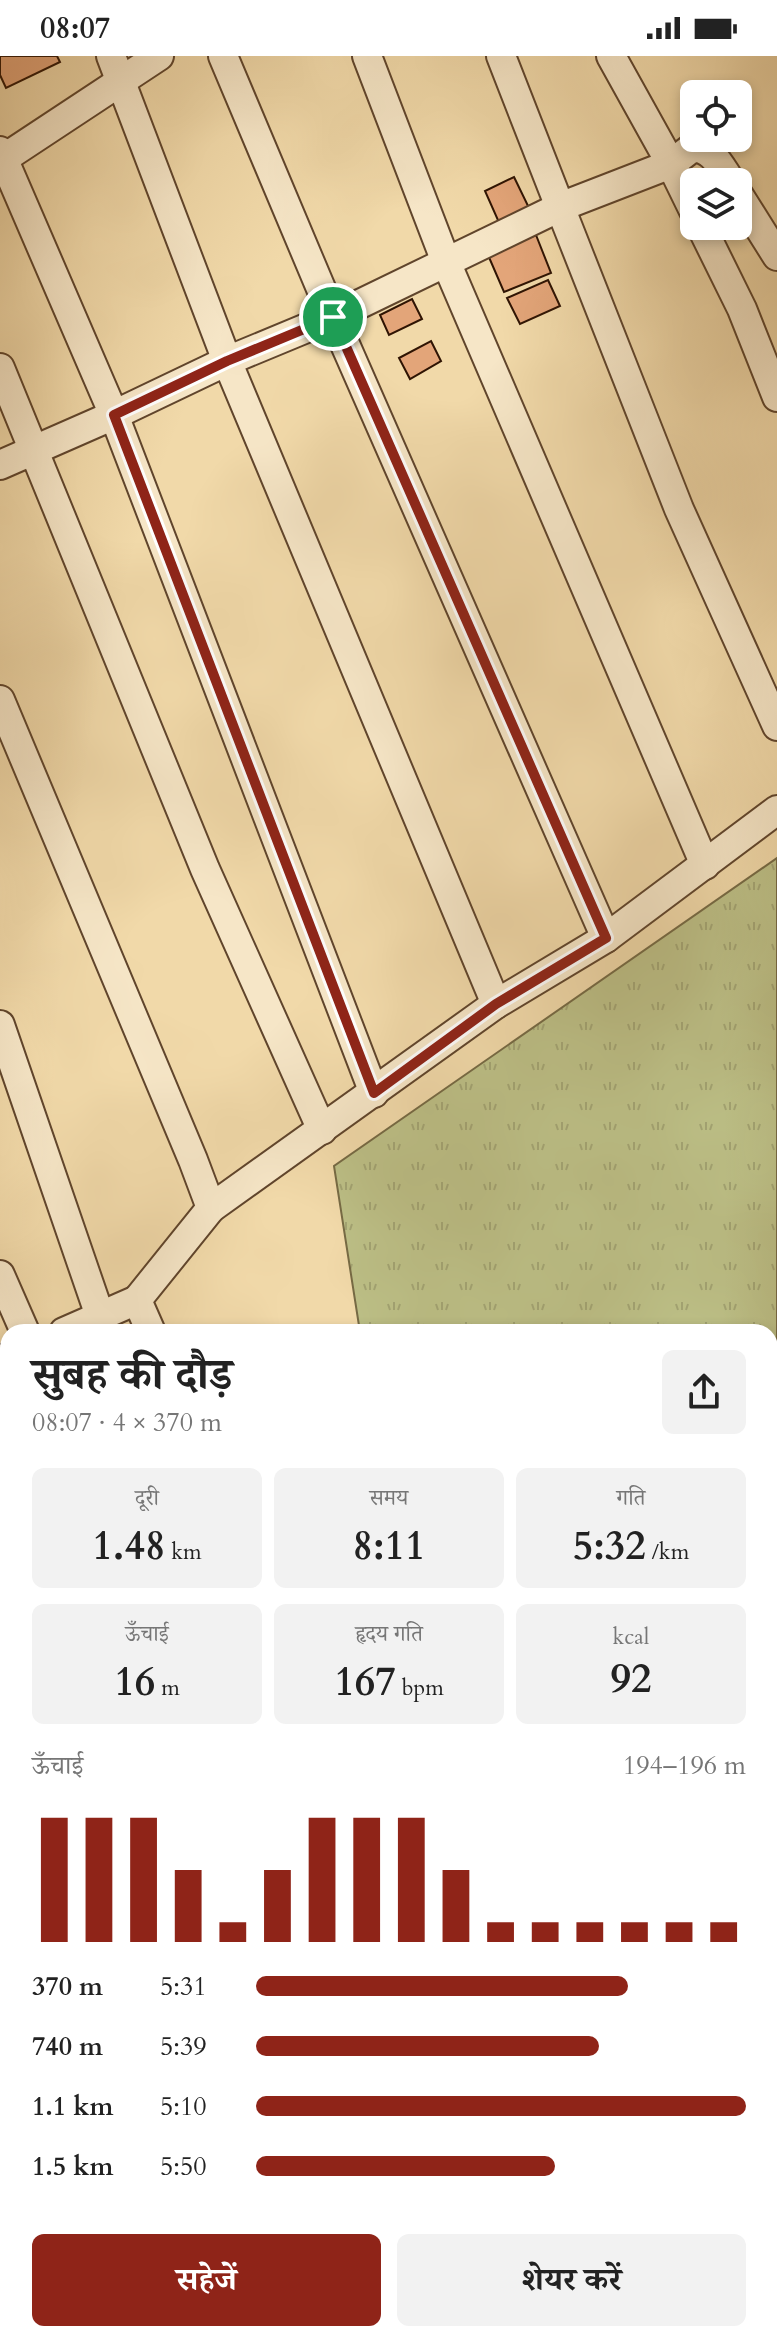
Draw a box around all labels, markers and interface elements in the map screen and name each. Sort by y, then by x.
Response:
text: 08:07 [40,8,110,49]
map controls [680,80,752,240]
button: locate [680,80,752,152]
button: layers [680,168,752,240]
pin [299,283,367,351]
icon: arrive [311,295,355,339]
text: सुबह की दौड़ [32,1345,232,1405]
button: share [662,1350,746,1434]
text: 08:07 · 4 × 370 m [32,1405,222,1440]
text: दूरी [135,1483,159,1513]
text: समय [370,1483,408,1513]
text: गति [617,1483,645,1513]
text: 1.48 [92,1519,165,1574]
text: 8:11 [352,1519,426,1574]
text: 5:32 [573,1519,646,1574]
text: km [165,1537,202,1567]
text: /km [646,1537,689,1567]
text: ऊँचाई [125,1619,169,1649]
text: हृदय गति [355,1619,423,1649]
text: kcal [613,1622,649,1652]
text: 92 [611,1652,651,1707]
text: 16 [114,1655,155,1710]
text: 167 [334,1655,396,1710]
text: m [155,1673,180,1703]
text: bpm [396,1673,444,1703]
text: ऊँचाई [32,1748,83,1783]
text: 194–196 m [623,1748,746,1783]
text: 370 m [32,1969,103,2004]
text: 5:31 [160,1969,207,2004]
text: 740 m [32,2029,103,2064]
text: 5:39 [160,2029,207,2064]
text: 1.1 km [32,2089,113,2124]
text: 5:10 [160,2089,207,2124]
text: 1.5 km [32,2149,113,2184]
text: 5:50 [160,2149,207,2184]
button: सहेजें [32,2234,381,2326]
button: शेयर करें [397,2234,746,2326]

